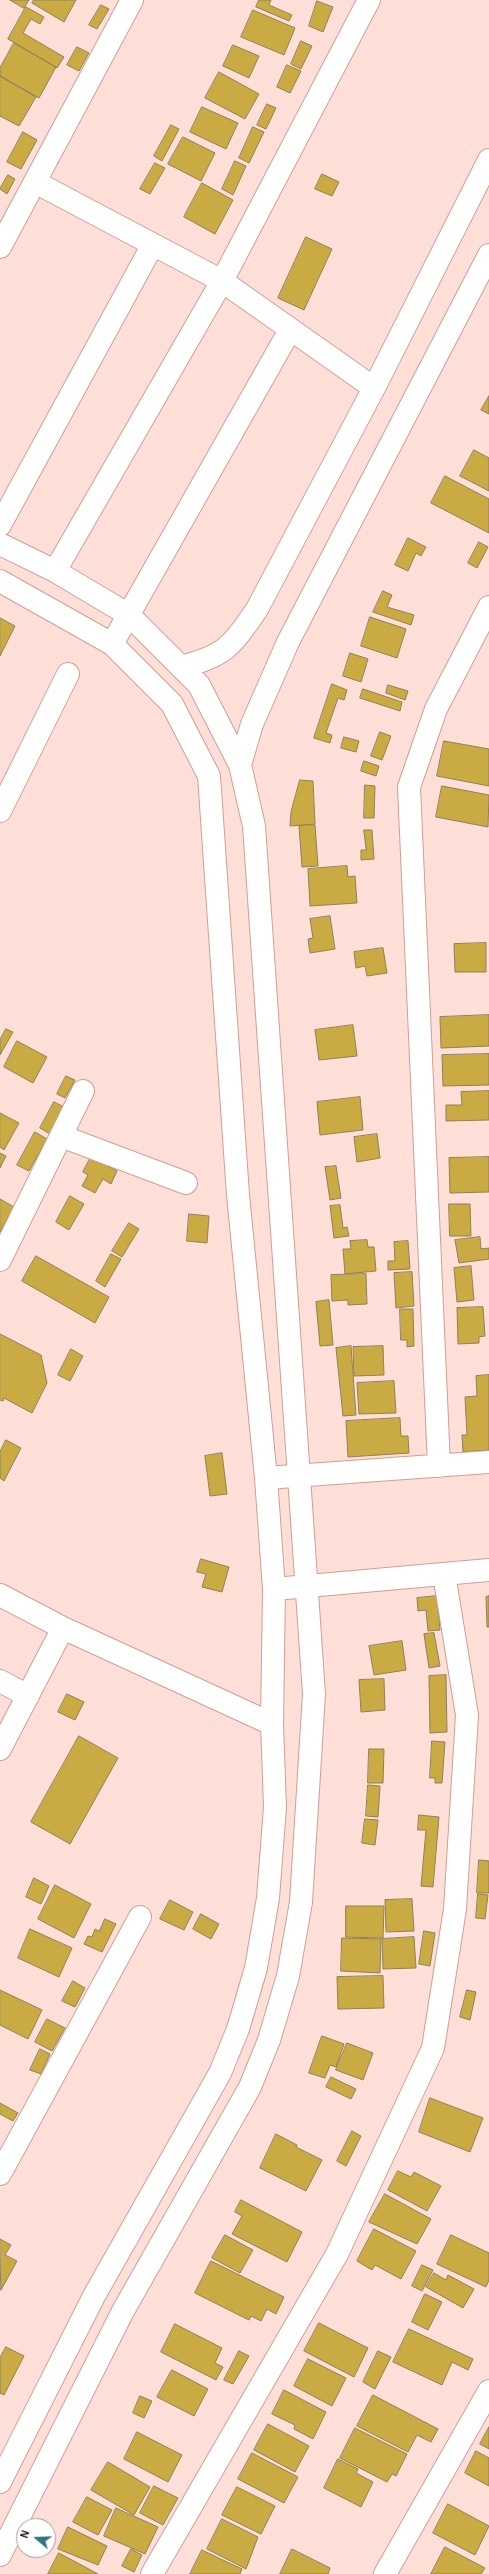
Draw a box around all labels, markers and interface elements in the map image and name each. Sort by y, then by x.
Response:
north arrow [16,2518,56,2558]
text: N [18,2528,33,2540]

